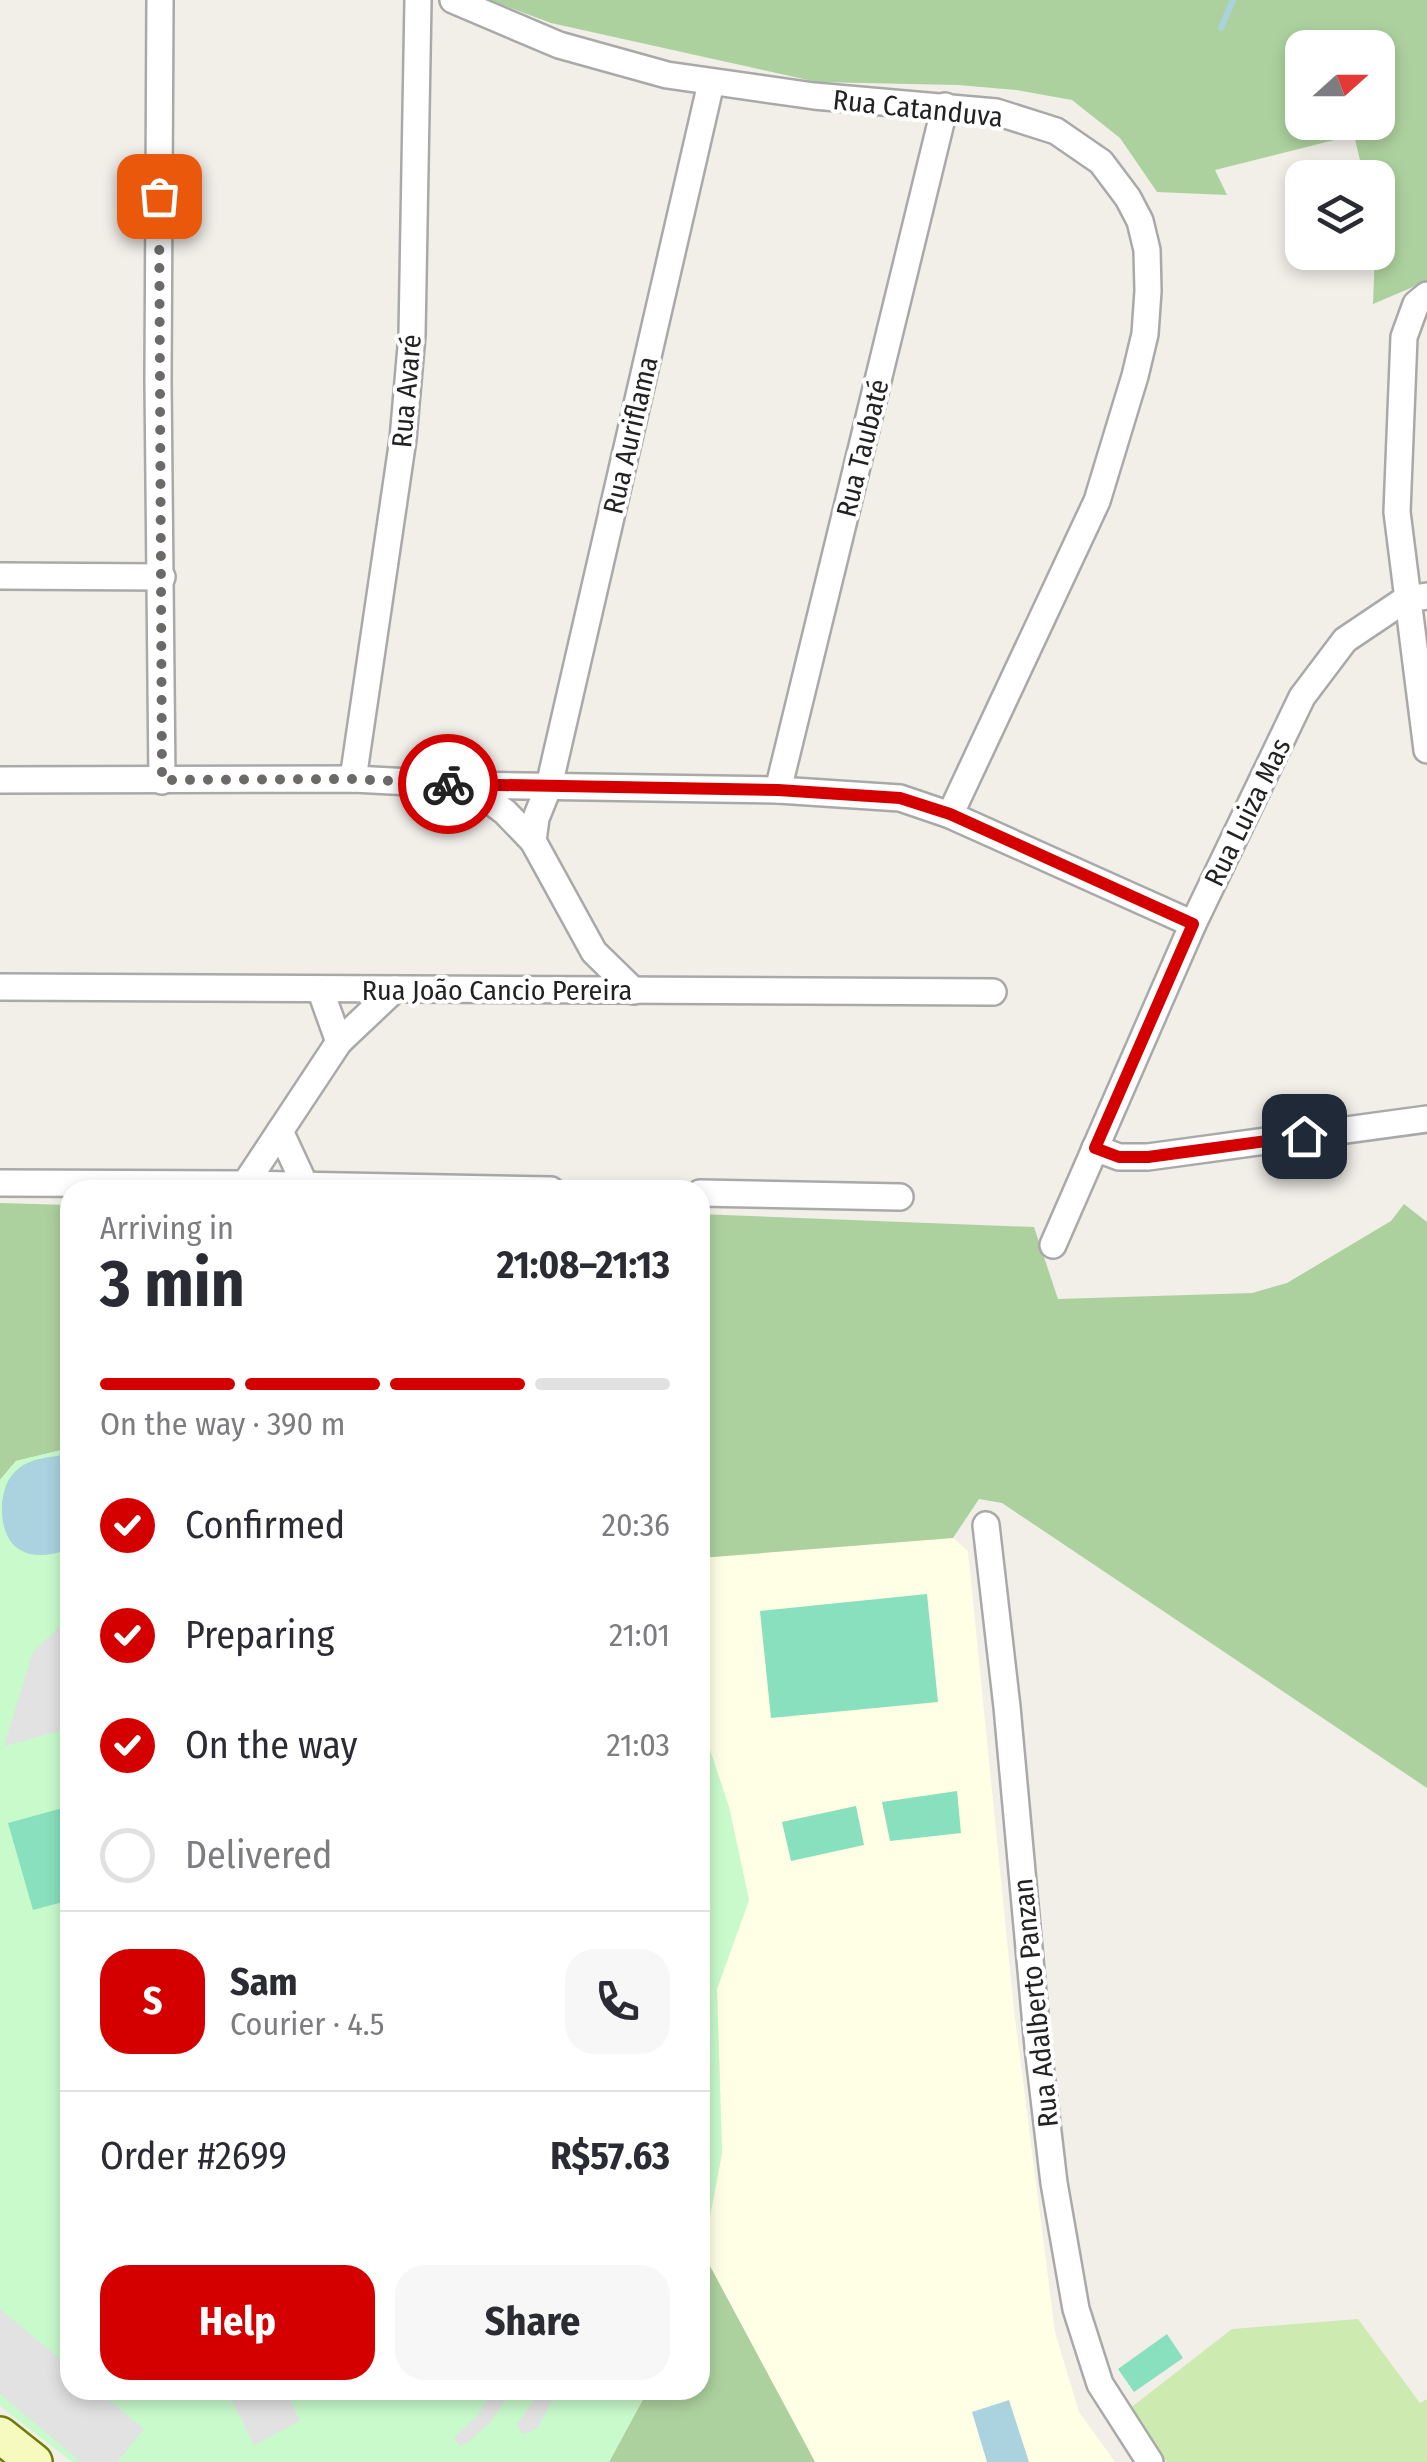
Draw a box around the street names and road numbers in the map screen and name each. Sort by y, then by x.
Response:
street label: Rua Catanduva [831,83,1005,134]
street label: Rua Avaré [385,333,428,449]
street label: Rua Auriflama [596,353,665,517]
street label: Rua Taubaté [829,376,896,521]
street label: Rua Luiza Mas [1197,733,1297,891]
street label: Rua João Cancio Pereira [362,974,632,1007]
street label: Rua Adalberto Panzan [1006,1877,1065,2129]

